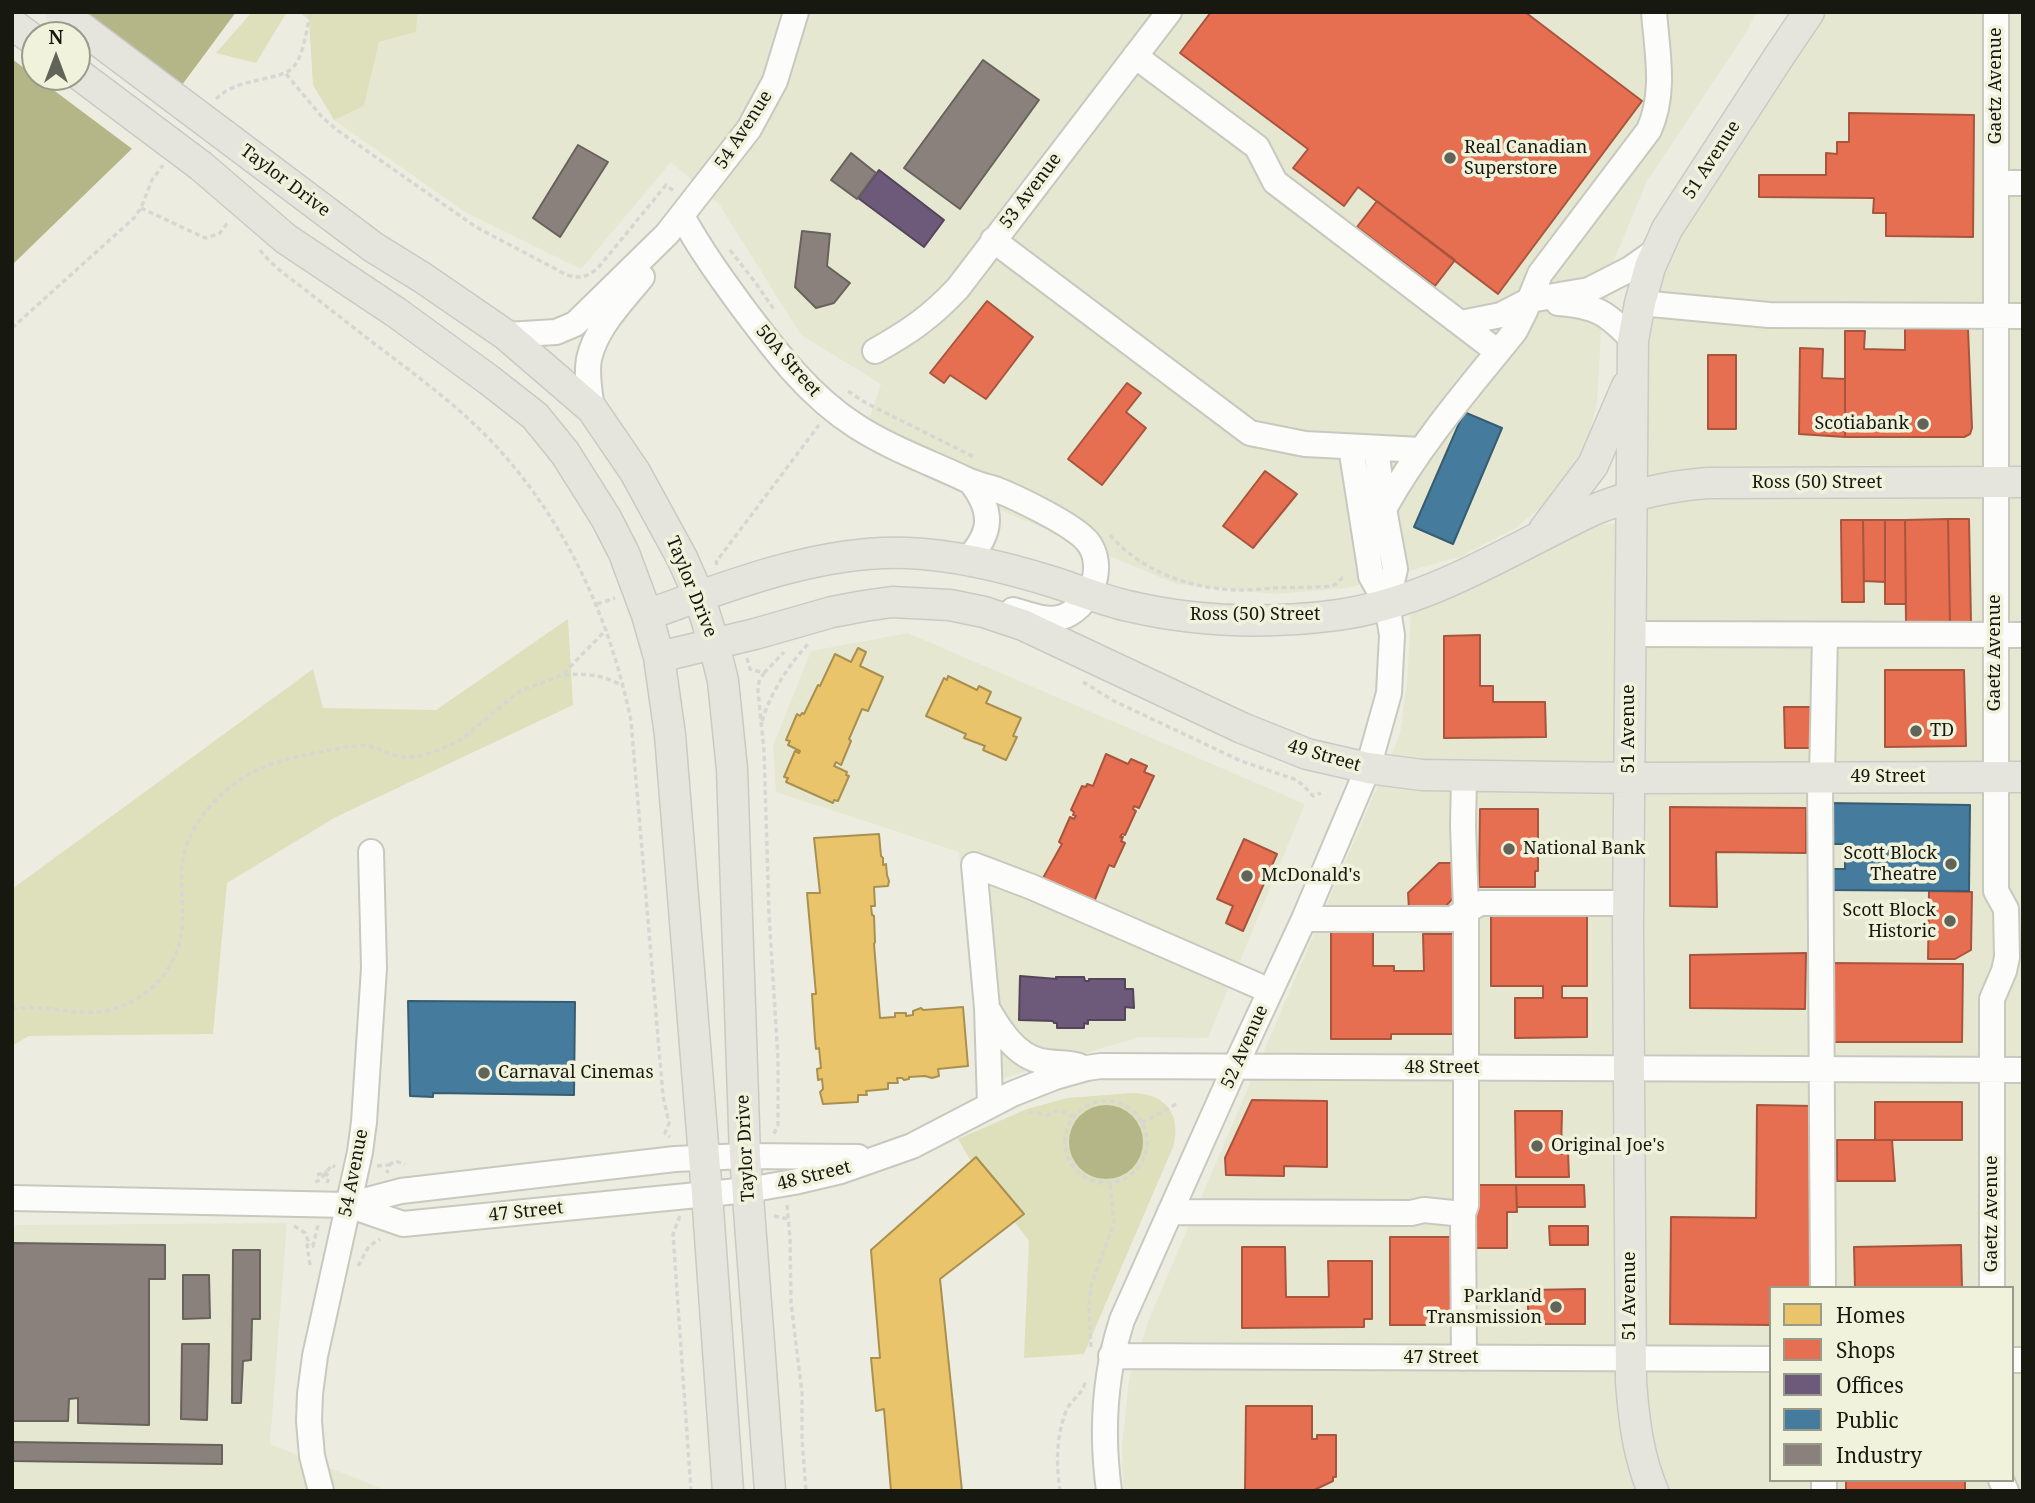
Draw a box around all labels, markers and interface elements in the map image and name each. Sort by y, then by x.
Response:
north arrow [21,21,91,91]
text: N [49,24,63,50]
street label: Gaetz Avenue [1985,27,2007,145]
street label: 54 Avenue [711,87,777,173]
street label: 51 Avenue [1679,117,1745,203]
place label: Real Canadian Superstore [1464,137,1587,180]
street label: Taylor Drive [236,140,334,222]
street label: 53 Avenue [996,149,1066,233]
marker: Real Canadian Superstore [1442,150,1458,166]
street label: 50A Street [751,321,825,401]
place label: Scotiabank [1814,413,1909,435]
marker: Scotiabank [1915,416,1931,432]
street label: Ross (50) Street [1752,472,1882,494]
street label: Taylor Drive [661,533,721,641]
street label: Gaetz Avenue [1984,594,2006,712]
street label: Ross (50) Street [1190,604,1320,626]
street label: 51 Avenue [1618,684,1640,774]
place label: TD [1930,720,1954,742]
marker: TD [1908,723,1924,739]
street label: 49 Street [1285,735,1363,777]
street label: 49 Street [1850,766,1926,788]
place label: National Bank [1523,838,1645,860]
marker: National Bank [1501,841,1517,857]
place label: Scott Block Theatre [1843,843,1937,886]
marker: Scott Block Theatre [1943,856,1959,872]
place label: McDonald's [1261,865,1361,887]
marker: McDonald's [1239,868,1255,884]
place label: Scott Block Historic [1842,900,1936,942]
marker: Scott Block Historic [1942,913,1958,929]
street label: 52 Avenue [1217,1002,1273,1092]
street label: 48 Street [1404,1057,1480,1079]
place label: Carnaval Cinemas [498,1062,654,1084]
marker: Carnaval Cinemas [476,1065,492,1081]
street label: Taylor Drive [732,1094,760,1202]
street label: 54 Avenue [335,1127,373,1219]
place label: Original Joe's [1551,1135,1665,1157]
marker: Original Joe's [1529,1138,1545,1154]
street label: Gaetz Avenue [1981,1155,2003,1273]
street label: 48 Street [775,1156,853,1196]
street label: 47 Street [488,1197,564,1227]
street label: 51 Avenue [1619,1251,1641,1341]
place label: Parkland Transmission [1426,1286,1542,1328]
legend [1769,1286,2014,1482]
marker: Parkland Transmission [1548,1299,1564,1315]
text: Homes [1836,1301,1905,1329]
text: Shops [1836,1336,1895,1364]
street label: 47 Street [1403,1347,1479,1369]
text: Offices [1836,1371,1904,1399]
text: Public [1836,1406,1898,1434]
text: Industry [1836,1441,1922,1469]

